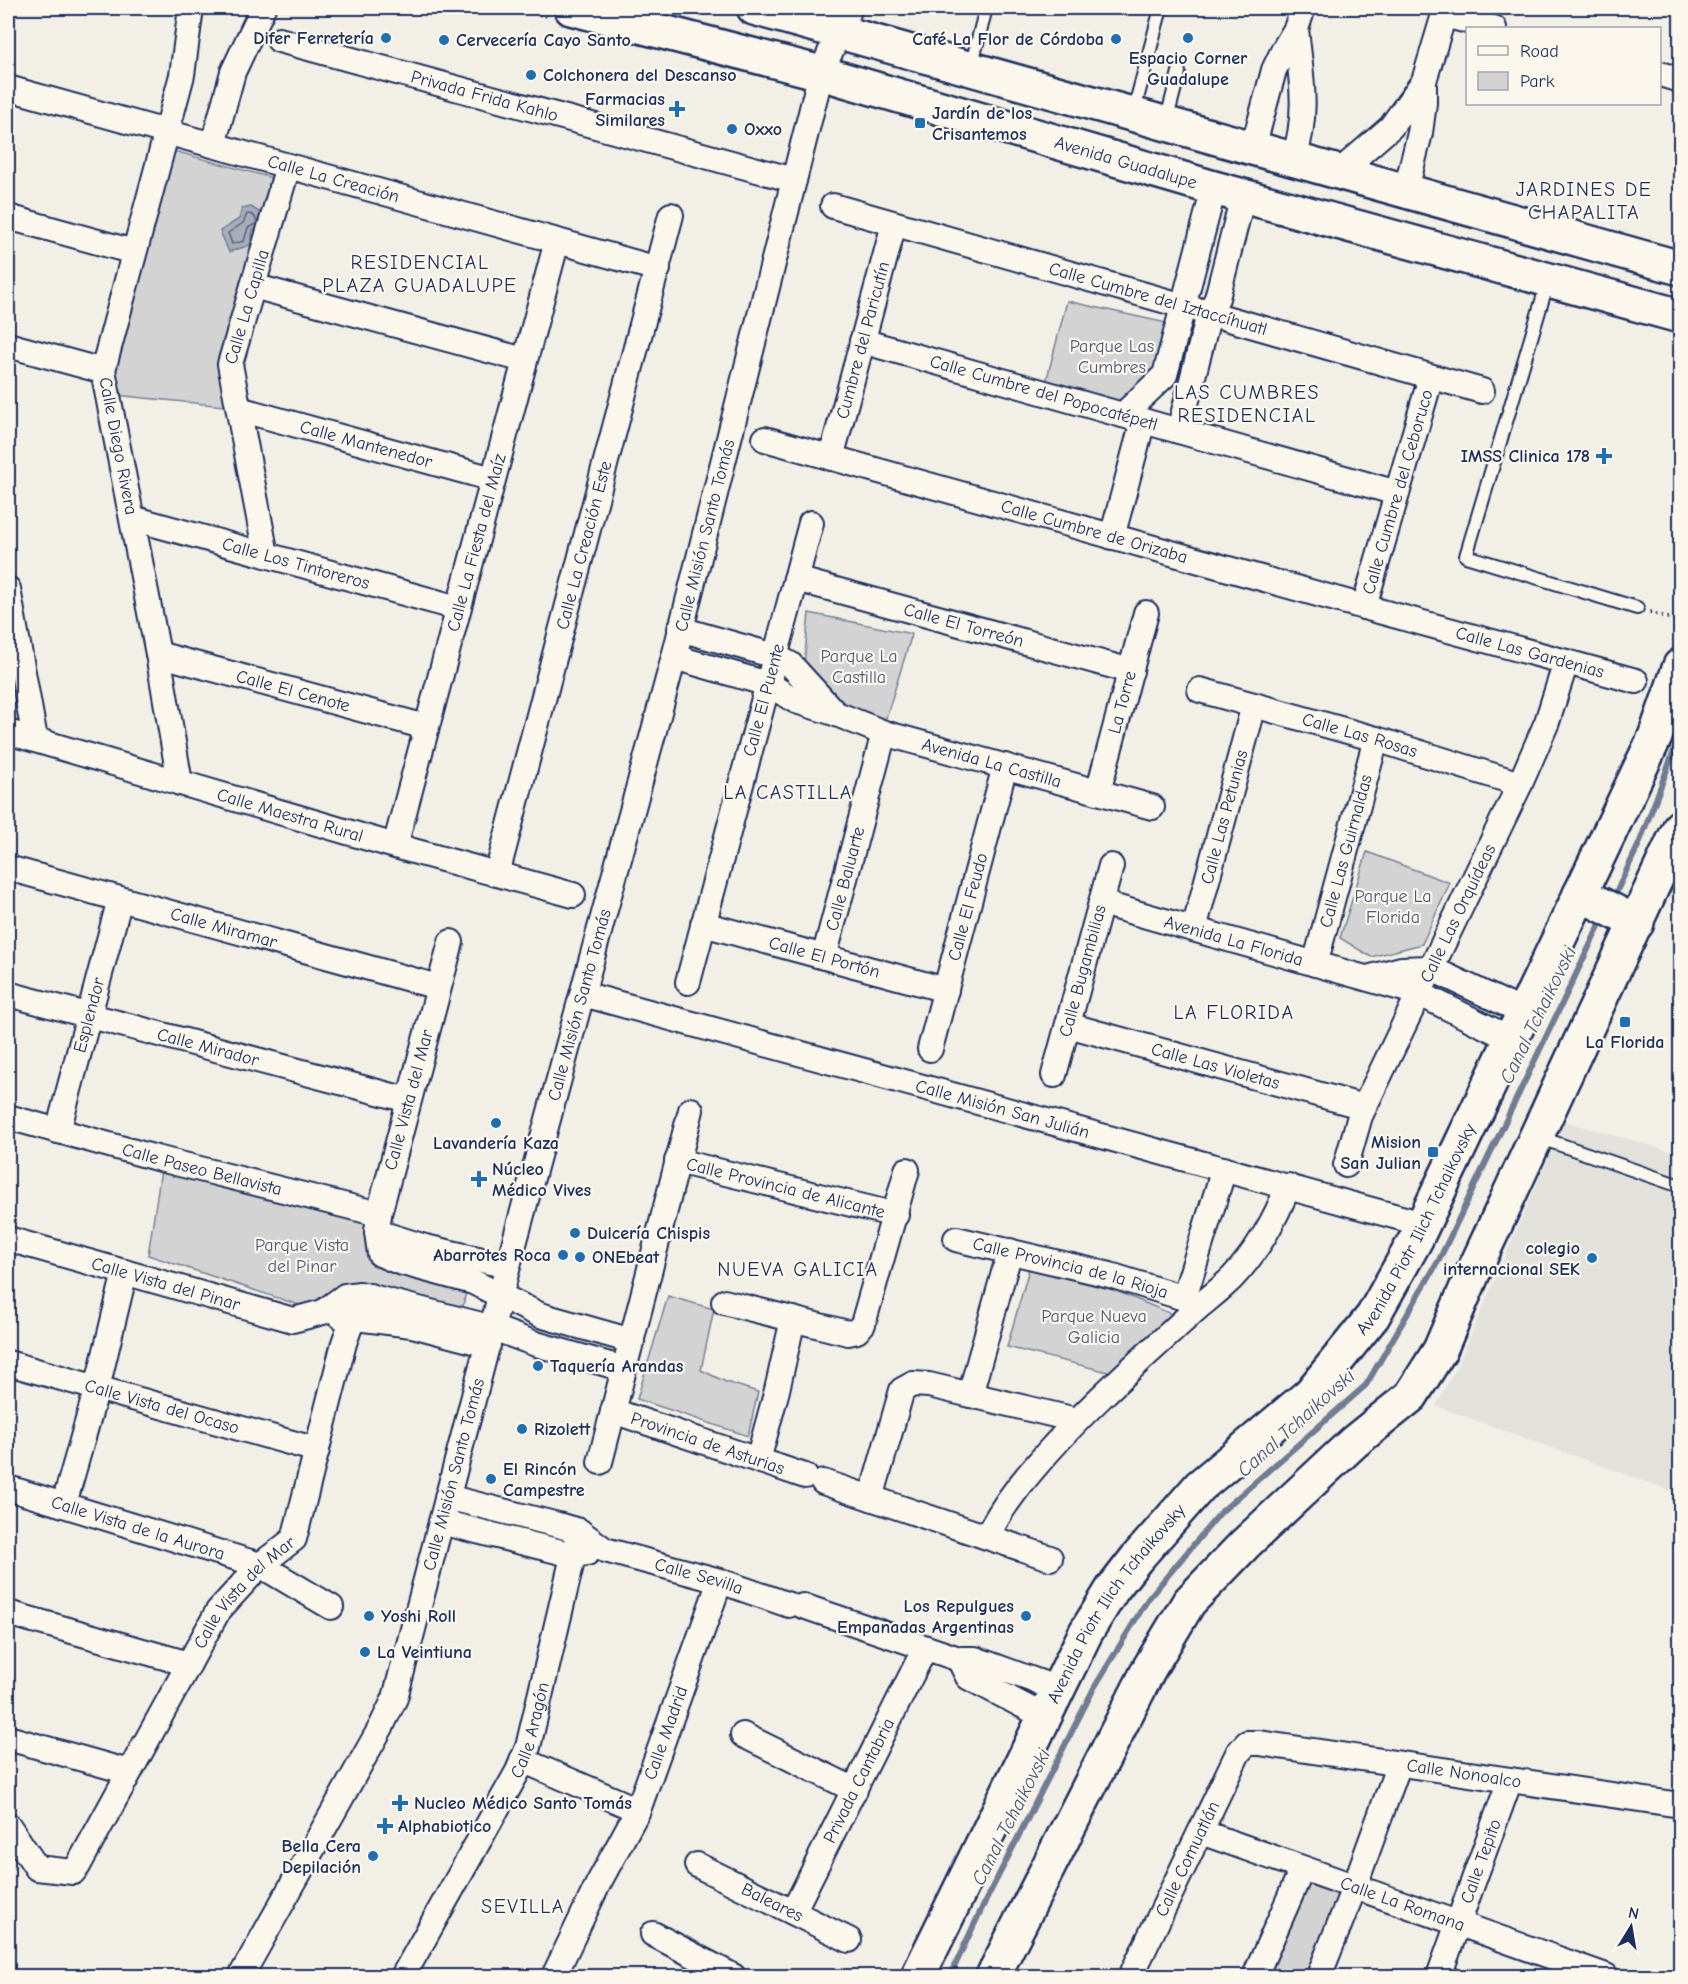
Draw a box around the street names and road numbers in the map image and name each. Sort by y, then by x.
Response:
street label: Privada Frida Kahlo [409,66,560,126]
street label: Avenida Guadalupe [1052,131,1200,193]
street label: Calle La Creación [265,150,402,207]
street label: Calle La Capilla [220,247,274,367]
street label: Calle Cumbre del Iztaccíhuatl [1046,258,1270,340]
street label: Cumbre del Paricutín [831,259,894,421]
street label: Calle Cumbre del Popocatépetl [928,350,1160,435]
street label: Calle Diego Rivera [94,375,142,517]
street label: Calle Cumbre del Ceboruco [1358,387,1437,597]
street label: Calle Mantenedor [298,416,436,473]
street label: Calle Misión Santo Tomás [670,437,739,634]
street label: Calle La Fiesta del Maíz [442,451,510,634]
street label: Calle La Creación Este [551,459,616,632]
street label: Calle Cumbre de Orizaba [999,495,1190,568]
street label: Calle Los Tintoreros [220,533,372,594]
street label: Calle El Torreón [901,599,1026,652]
street label: Calle Las Gardenias [1453,622,1606,682]
street label: Calle El Puente [738,641,789,759]
street label: Calle El Cenote [234,665,352,716]
street label: La Torre [1104,668,1141,736]
street label: Calle Las Rosas [1300,708,1420,762]
street label: Avenida La Castilla [920,733,1064,792]
street label: Calle Las Petunias [1196,747,1252,887]
street label: Calle Las Guirnaldas [1315,772,1376,930]
street label: Calle Maestra Rural [214,784,366,847]
street label: Calle Baluarte [821,824,869,933]
street label: Calle Las Orquídeas [1415,841,1500,986]
street label: Calle El Feudo [943,851,992,963]
street label: Calle Bugambilias [1054,902,1110,1039]
street label: Calle Miramar [168,903,280,953]
street label: Calle Misión Santo Tomás [543,907,615,1103]
street label: Avenida La Florida [1162,911,1306,970]
street label: Calle El Portón [767,932,882,982]
street label: Esplendor [69,974,109,1055]
street label: Calle Mirador [155,1023,262,1071]
street label: Calle Vista del Mar [380,1027,438,1172]
street label: Calle Las Violetas [1149,1038,1282,1094]
street label: Calle Misión San Julián [913,1075,1092,1143]
street label: Avenida Piotr Ilich Tchaikovsky [1351,1119,1480,1339]
street label: Calle Paseo Bellavista [120,1139,284,1200]
street label: Calle Provincia de Alicante [684,1153,887,1222]
street label: Calle Provincia de la Rioja [971,1233,1171,1303]
street label: Calle Vista del Pinar [89,1253,243,1315]
street label: Calle Vista del Ocaso [82,1375,242,1438]
street label: Calle Misión Santo Tomás [418,1376,489,1573]
street label: Provincia de Asturias [628,1407,787,1479]
street label: Calle Vista de la Aurora [49,1491,227,1564]
street label: Avenida Piotr Ilich Tchaikovsky [1042,1499,1190,1707]
street label: Calle Vista del Mar [189,1531,300,1652]
street label: Calle Sevilla [652,1553,746,1599]
street label: Calle Aragón [506,1680,553,1782]
street label: Calle Madrid [639,1683,692,1783]
street label: Privada Cantabria [819,1714,899,1847]
street label: Calle Nonoalco [1405,1754,1523,1792]
street label: Calle Comuatlán [1151,1798,1224,1920]
street label: Calle Tepito [1456,1816,1505,1906]
street label: Calle La Romana [1337,1872,1468,1935]
street label: Baleares [738,1878,807,1926]

